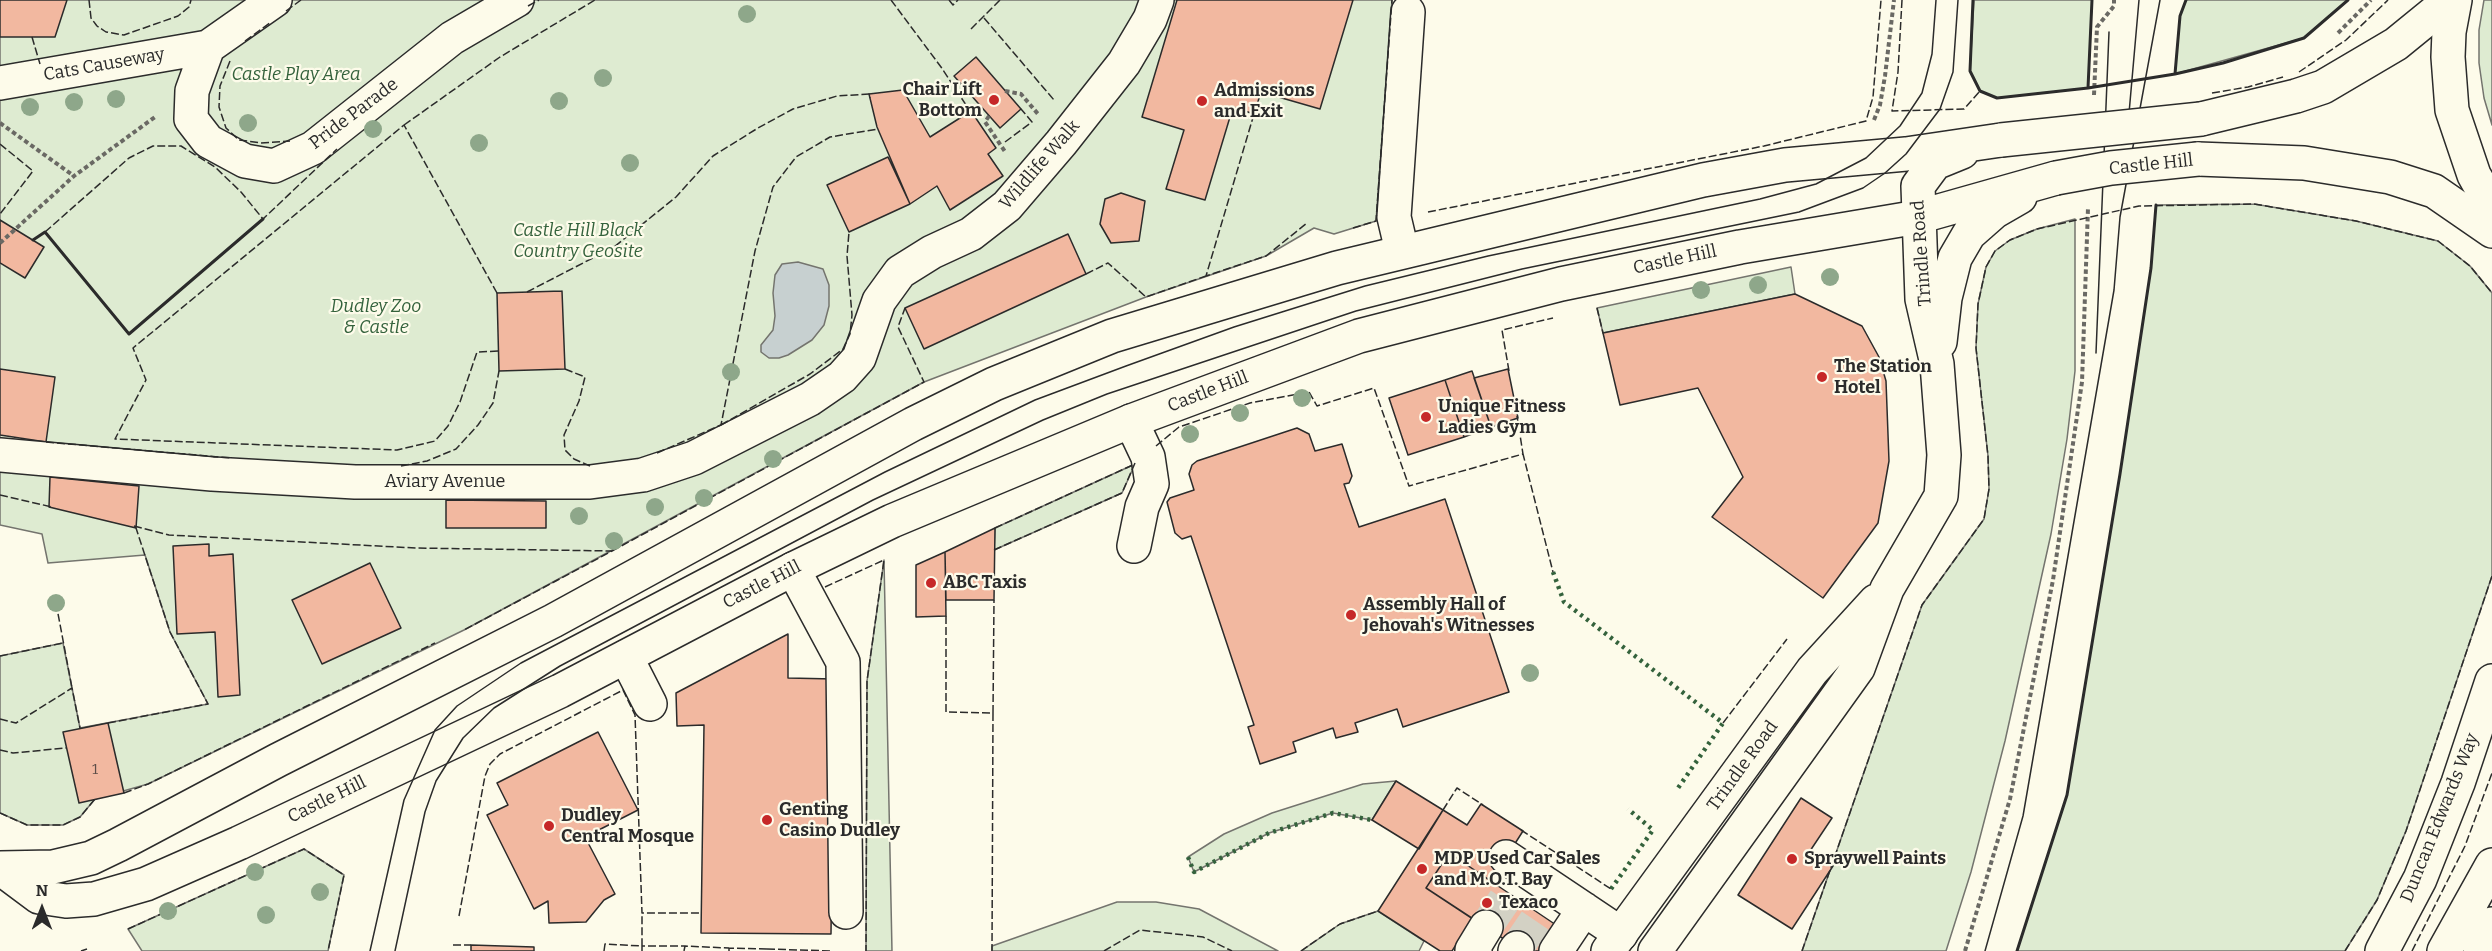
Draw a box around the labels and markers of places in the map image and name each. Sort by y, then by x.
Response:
place label: Chair Lift Bottom [902,79,982,122]
place label: Admissions and Exit [1214,80,1315,122]
marker: Chair Lift Bottom [987,93,1001,107]
marker: Admissions and Exit [1195,94,1209,108]
place label: The Station Hotel [1834,356,1932,398]
marker: The Station Hotel [1815,370,1829,384]
place label: Unique Fitness Ladies Gym [1438,396,1566,438]
marker: Unique Fitness Ladies Gym [1419,410,1433,424]
place label: ABC Taxis [943,572,1027,594]
marker: ABC Taxis [924,576,938,590]
place label: Assembly Hall of Jehovah's Witnesses [1363,594,1535,636]
marker: Assembly Hall of Jehovah's Witnesses [1344,608,1358,622]
place label: Genting Casino Dudley [779,799,900,842]
place label: Dudley Central Mosque [561,805,694,848]
marker: Genting Casino Dudley [760,813,774,827]
marker: Dudley Central Mosque [542,819,556,833]
place label: MDP Used Car Sales and M.O.T. Bay [1434,848,1600,890]
place label: Spraywell Paints [1804,848,1946,870]
marker: Spraywell Paints [1785,852,1799,866]
marker: MDP Used Car Sales and M.O.T. Bay [1415,862,1429,876]
place label: Texaco [1499,892,1558,914]
marker: Texaco [1480,896,1494,910]

